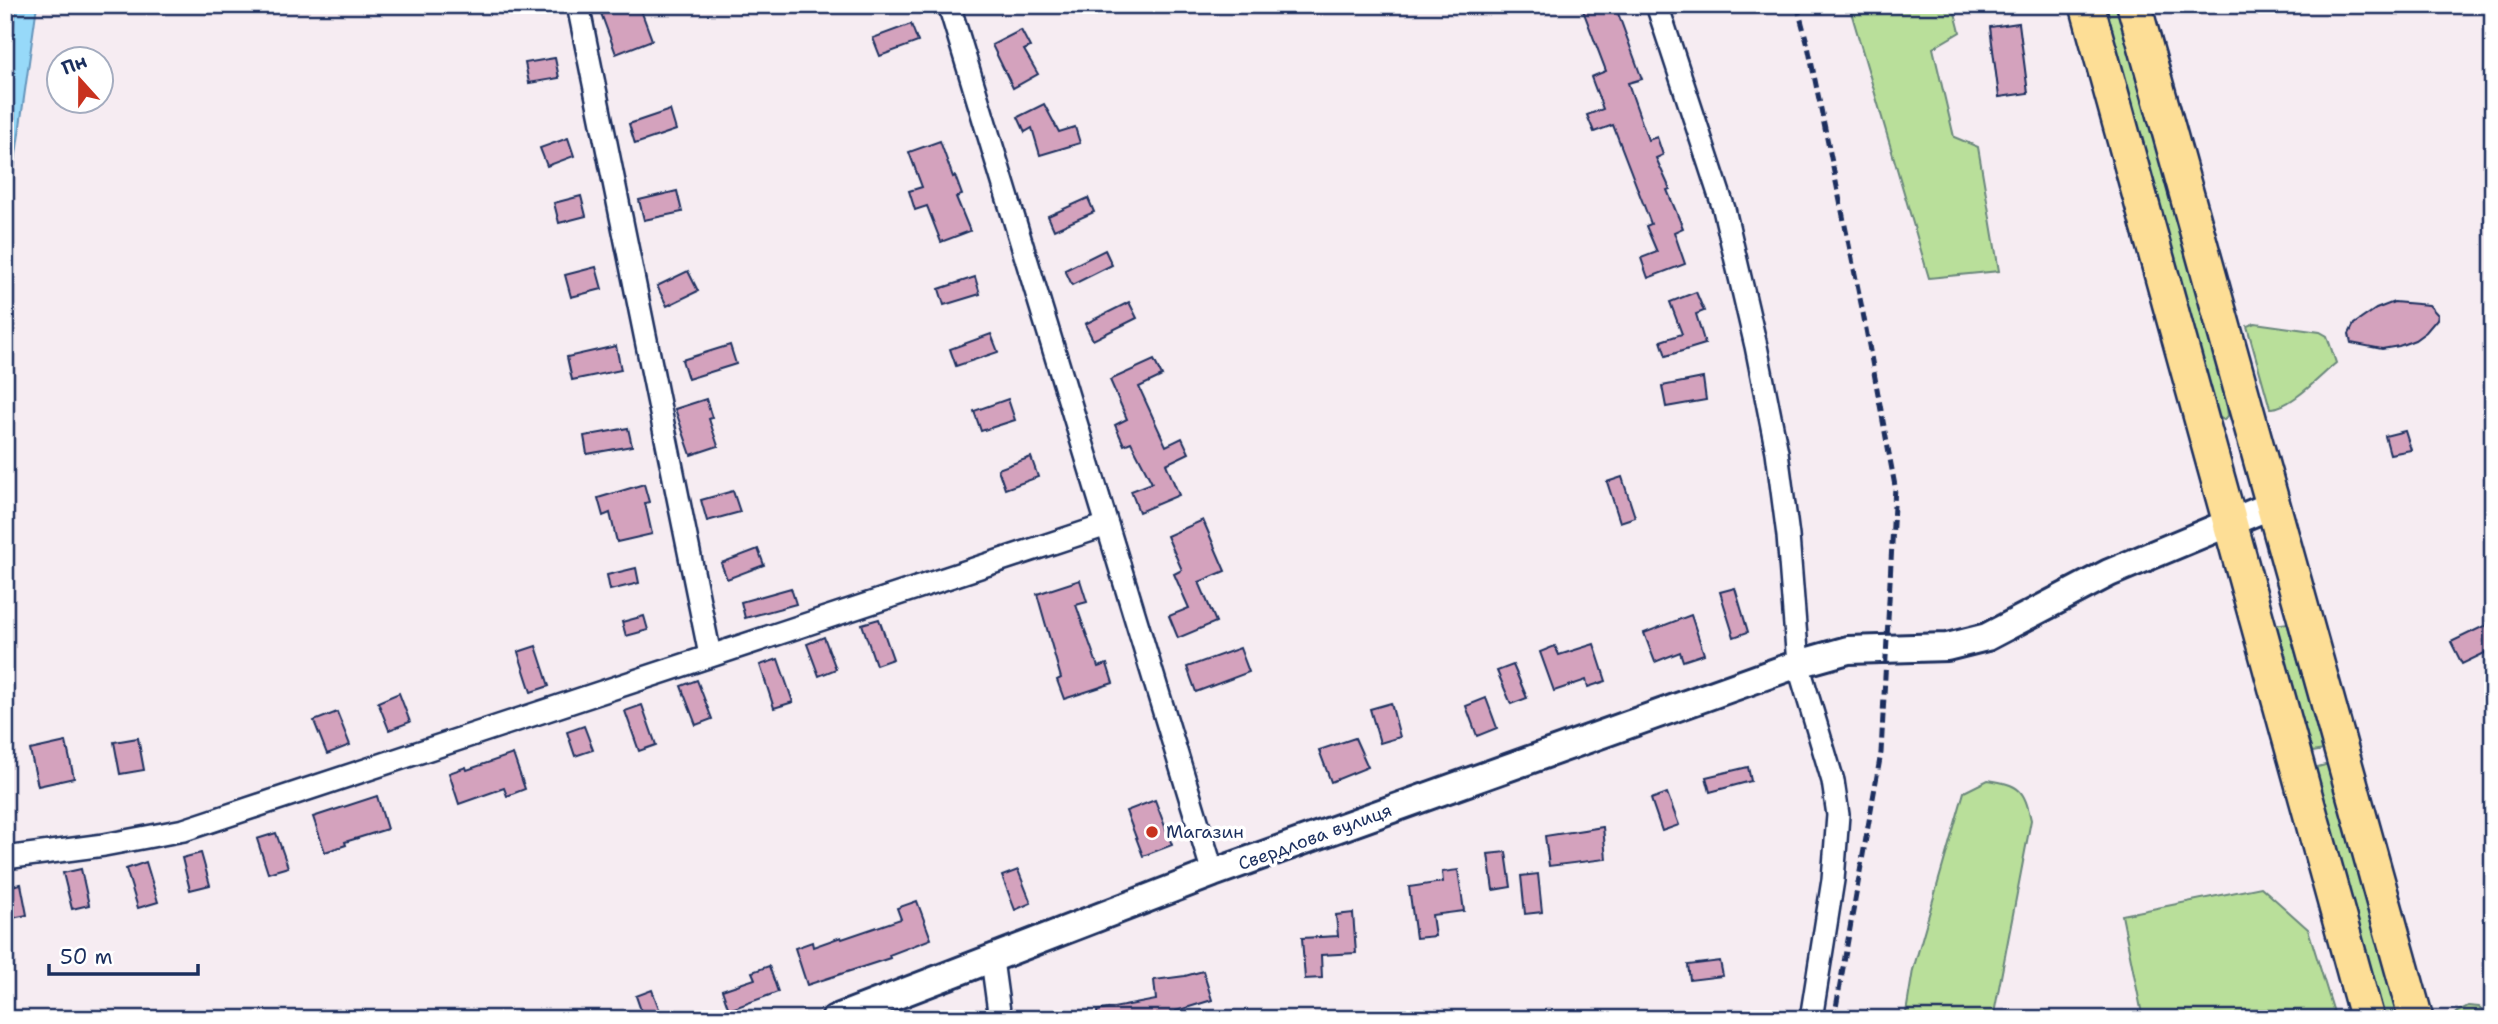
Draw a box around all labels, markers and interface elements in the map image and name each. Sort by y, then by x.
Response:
north arrow [46,46,116,116]
text: Пн [58,48,90,81]
street label: Свердлова вулиця [1235,798,1395,876]
place label: Mагазин [1166,820,1244,844]
marker: Mагазин [1144,824,1160,840]
scale bar [49,933,198,977]
text: 50 m [60,943,113,971]

